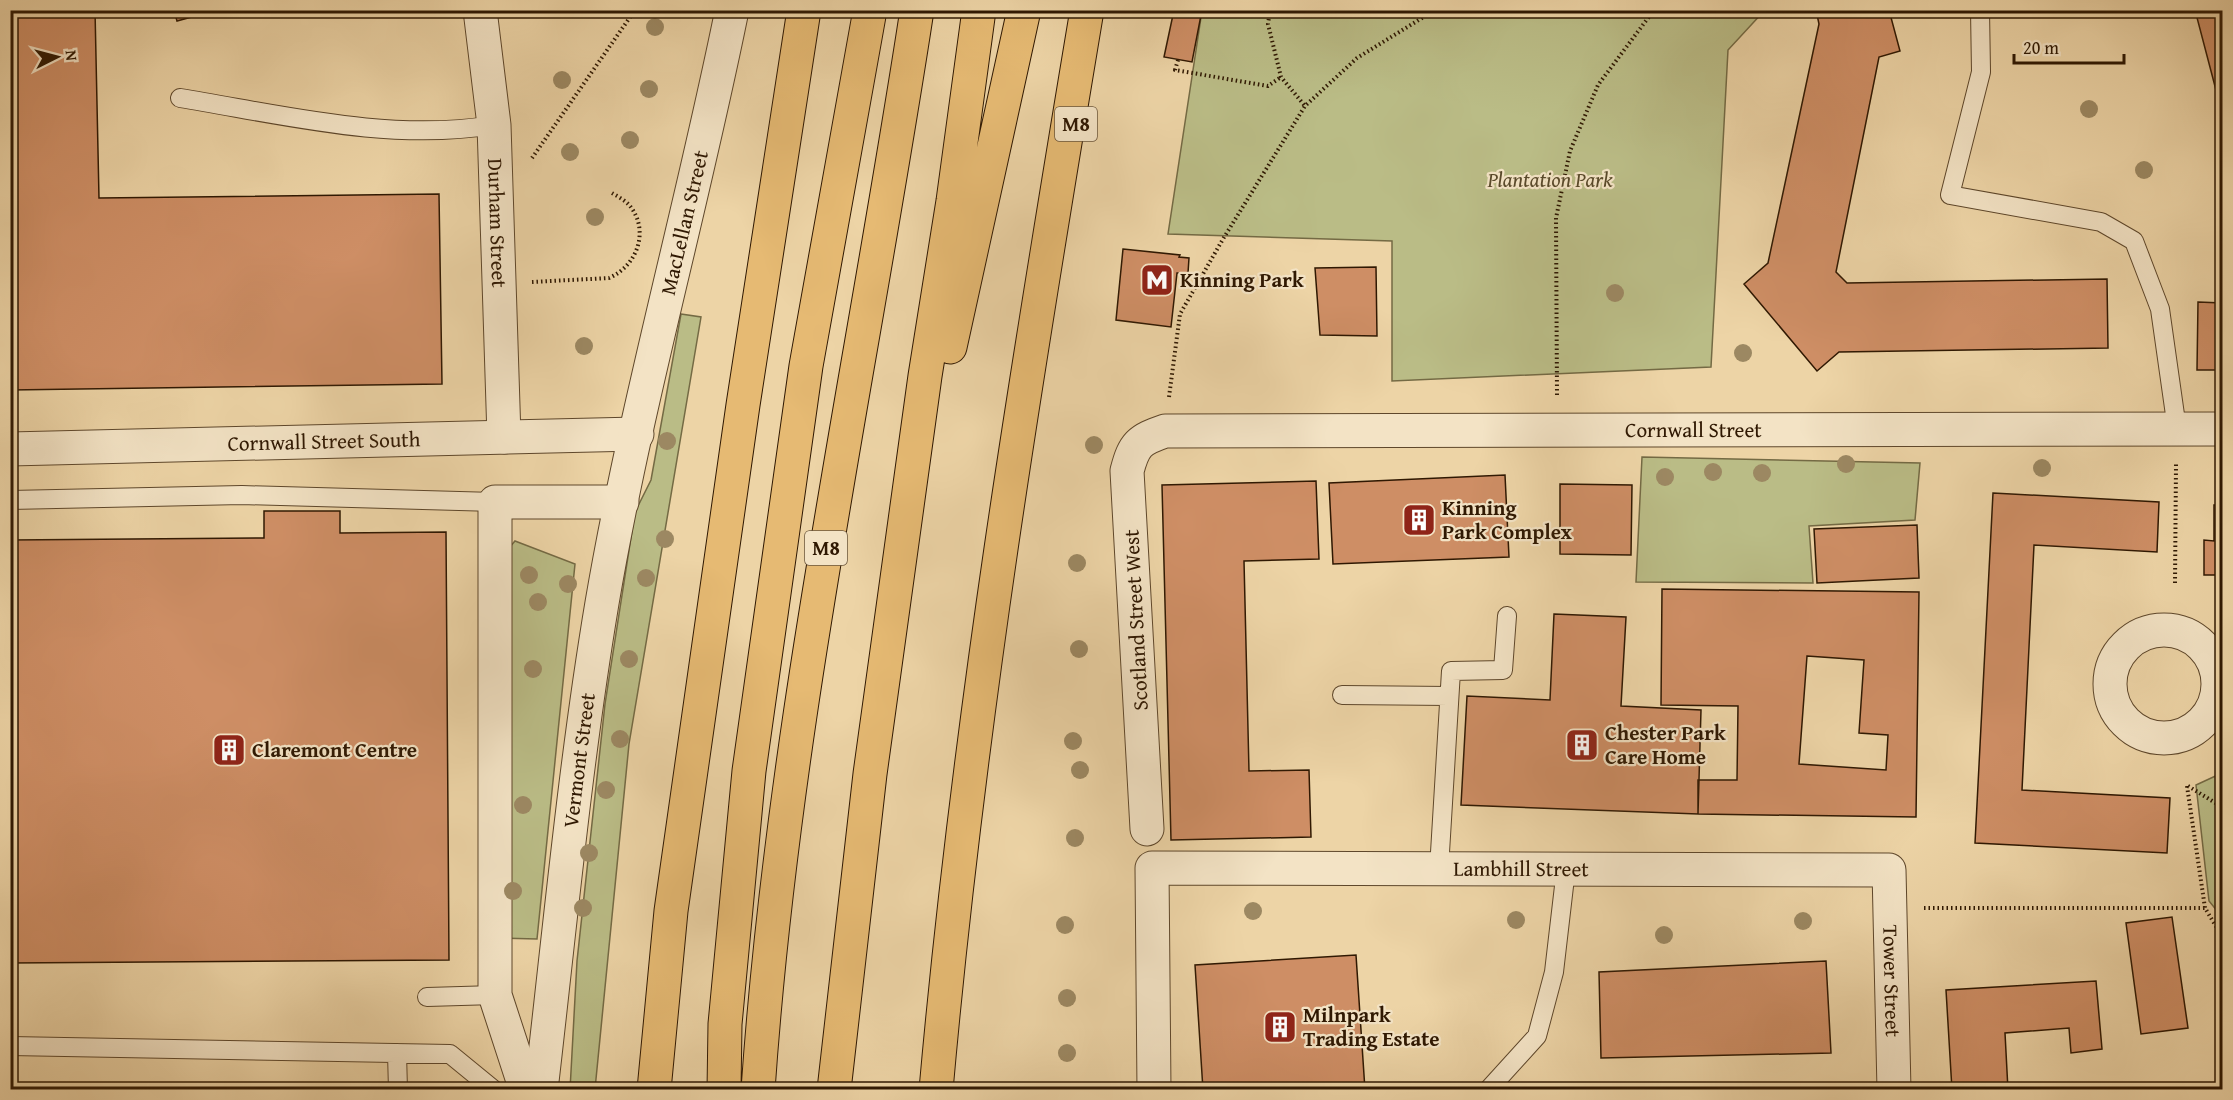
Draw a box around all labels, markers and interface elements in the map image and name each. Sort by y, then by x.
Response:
north arrow [27,27,87,87]
scale bar [2014,27,2124,65]
text: 20 m [2023,34,2059,61]
text: N [59,49,84,62]
road number: M8 [1055,107,1097,141]
street label: MacLellan Street [652,147,716,298]
street label: Durham Street [480,158,515,289]
park label: Plantation Park [1486,164,1613,195]
metro station icon: Kinning Park [1139,262,1175,298]
place label: Kinning Park [1180,264,1305,295]
street label: Cornwall Street [1625,414,1762,445]
street label: Cornwall Street South [227,423,421,459]
place label: Kinning Park Complex [1442,492,1572,547]
building icon: Kinning Park Complex [1401,502,1437,538]
street label: Scotland Street West [1115,528,1156,711]
road number: M8 [805,531,847,565]
street label: Vermont Street [555,690,603,829]
place label: Chester Park Care Home [1605,717,1727,772]
building icon: Chester Park Care Home [1564,727,1600,763]
building icon: Claremont Centre [211,732,247,768]
place label: Claremont Centre [252,734,417,765]
street label: Lambhill Street [1453,853,1589,884]
street label: Tower Street [1875,925,1909,1038]
place label: Milnpark Trading Estate [1303,999,1440,1054]
building icon: Milnpark Trading Estate [1262,1009,1298,1045]

